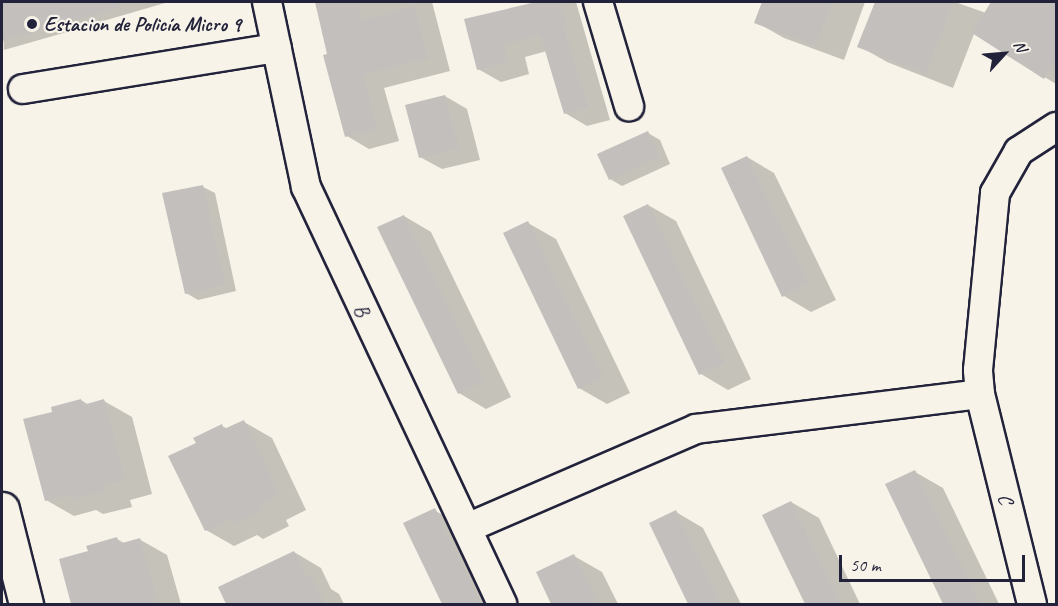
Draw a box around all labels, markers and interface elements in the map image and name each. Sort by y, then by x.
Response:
place label: Estacion de Policía Micro 9 [44,11,241,37]
marker: Estacion de Policía Micro 9 [25,17,39,31]
north arrow [974,24,1034,84]
text: N [1009,37,1031,55]
street label: B [348,300,376,320]
street label: C [993,491,1019,507]
scale bar [842,543,1028,581]
text: 50 m [850,554,881,576]

